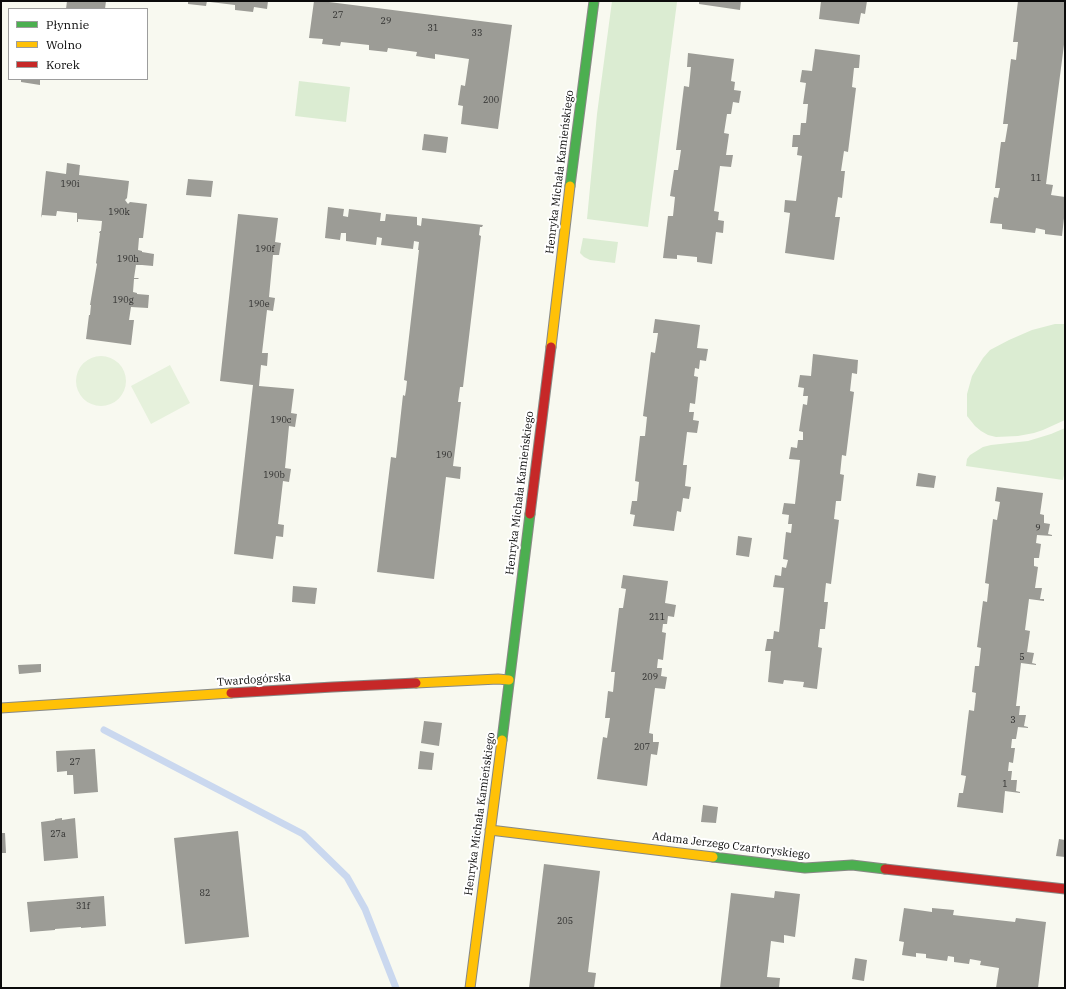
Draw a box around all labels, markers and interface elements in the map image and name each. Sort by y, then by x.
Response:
legend [8,8,148,80]
house number: 27 [333,10,343,20]
house number: 29 [381,16,391,26]
text: Płynnie [46,17,89,32]
house number: 31 [428,23,438,33]
house number: 33 [472,28,482,38]
text: Wolno [46,37,82,52]
text: Korek [46,57,80,72]
street label: Henryka Michała Kamieńskiego [543,89,577,255]
house number: 200 [483,95,499,105]
house number: 11 [1031,173,1041,183]
house number: 190i [60,179,80,189]
house number: 190k [108,207,130,217]
house number: 190f [255,244,275,254]
house number: 190h [117,254,139,264]
house number: 190g [112,295,134,305]
house number: 190e [248,299,270,309]
street label: Henryka Michała Kamieńskiego [503,410,537,576]
house number: 190c [271,415,291,425]
house number: 190 [436,450,452,460]
house number: 190b [263,470,285,480]
house number: 9 [1035,523,1041,533]
house number: 211 [649,612,665,622]
house number: 5 [1019,652,1025,662]
street label: Twardogórska [217,671,291,689]
house number: 209 [642,672,658,682]
house number: 3 [1010,715,1016,725]
street label: Henryka Michała Kamieńskiego [462,731,498,897]
house number: 207 [634,742,650,752]
house number: 27 [70,757,80,767]
house number: 1 [1002,779,1008,789]
house number: 27a [50,829,66,839]
street label: Adama Jerzego Czartoryskiego [651,830,811,862]
house number: 82 [200,888,210,898]
house number: 31f [76,901,90,911]
house number: 205 [557,916,573,926]

